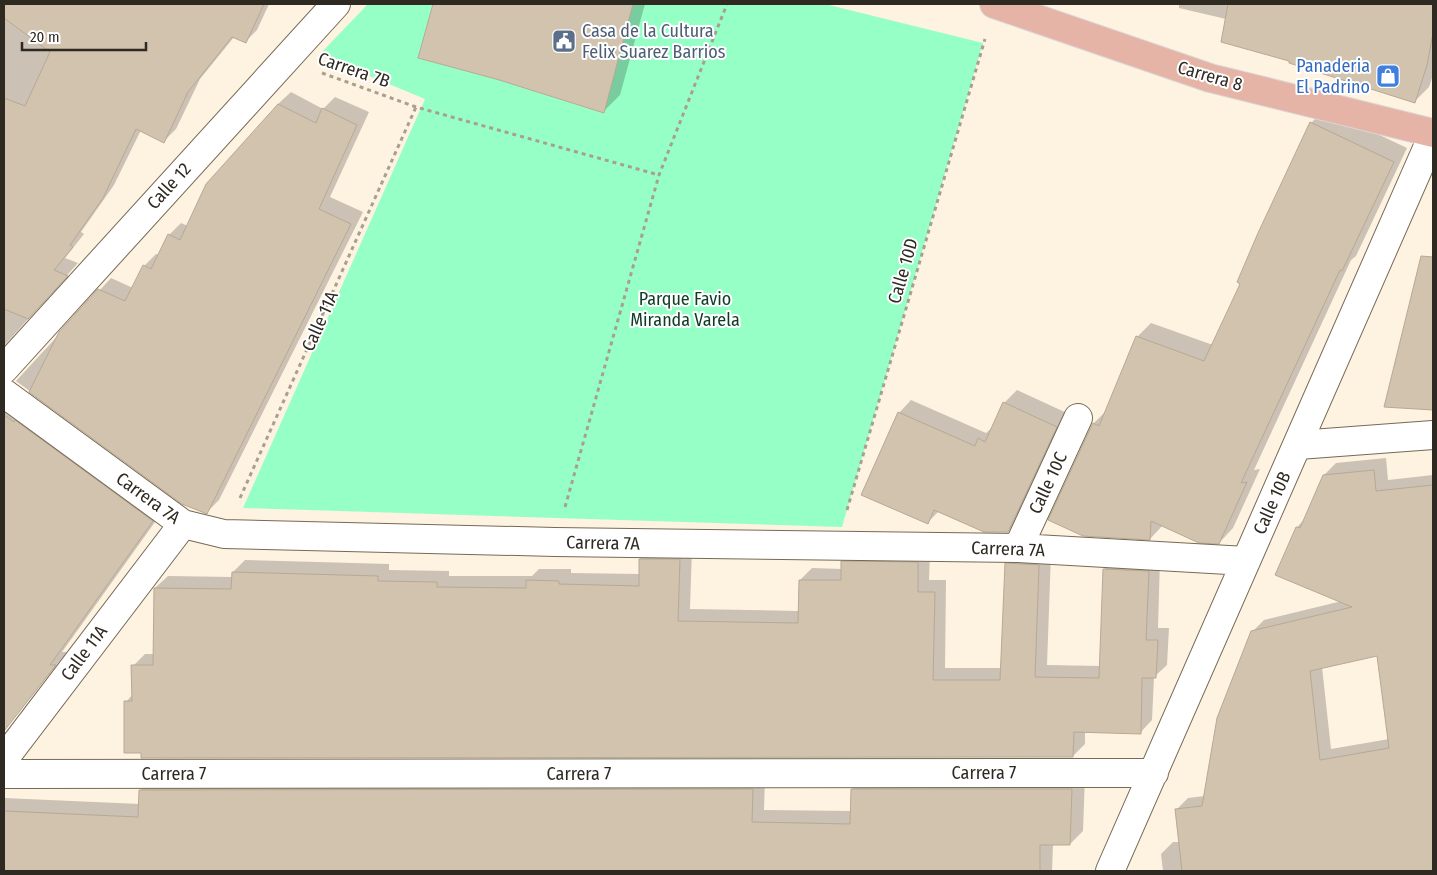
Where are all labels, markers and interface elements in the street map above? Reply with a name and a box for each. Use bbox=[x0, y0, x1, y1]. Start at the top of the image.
scale bar bbox=[22, 20, 146, 52]
place label: Casa de la Cultura Felix Suarez Barrios bbox=[582, 20, 726, 63]
text: 20 m bbox=[30, 28, 60, 46]
public building icon: Casa de la Cultura Felix Suarez Barrios bbox=[551, 28, 577, 54]
street label: Carrera 7B bbox=[315, 47, 393, 93]
place label: Panaderia El Padrino bbox=[1296, 55, 1370, 98]
street label: Carrera 8 bbox=[1175, 56, 1245, 96]
shop icon: Panaderia El Padrino bbox=[1375, 63, 1401, 89]
street label: Calle 12 bbox=[142, 158, 196, 214]
street label: Calle 10D bbox=[883, 236, 923, 306]
street label: Calle 11A bbox=[297, 287, 343, 354]
park label: Parque Favio Miranda Varela bbox=[630, 288, 740, 331]
street label: Calle 10C bbox=[1024, 449, 1072, 517]
street label: Carrera 7A bbox=[112, 467, 185, 529]
street label: Calle 10B bbox=[1248, 468, 1296, 538]
street label: Carrera 7A bbox=[566, 531, 641, 555]
street label: Carrera 7A bbox=[971, 537, 1046, 561]
street label: Calle 11A bbox=[56, 621, 112, 685]
street label: Carrera 7 bbox=[952, 762, 1016, 784]
street label: Carrera 7 bbox=[142, 763, 206, 785]
street label: Carrera 7 bbox=[547, 763, 611, 785]

